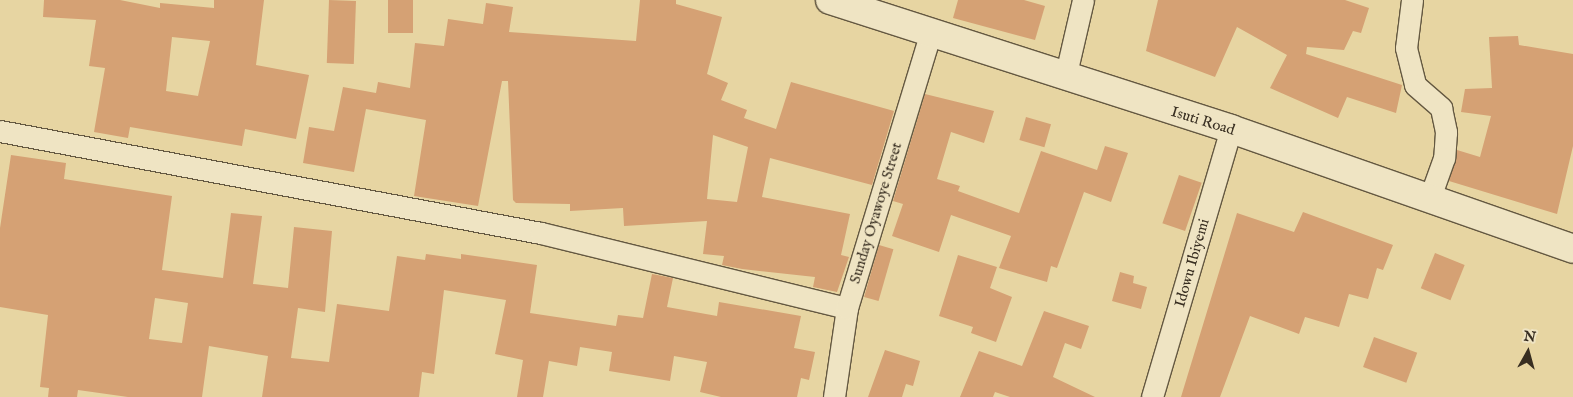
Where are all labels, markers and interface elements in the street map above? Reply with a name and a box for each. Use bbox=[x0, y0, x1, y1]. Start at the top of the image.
street label: Isuti Road bbox=[1169, 103, 1237, 139]
street label: Sunday Oyawoye Street bbox=[846, 140, 906, 286]
street label: Idowu Ibiyemi bbox=[1171, 217, 1213, 309]
north arrow bbox=[1503, 327, 1553, 377]
text: N bbox=[1523, 327, 1537, 347]

